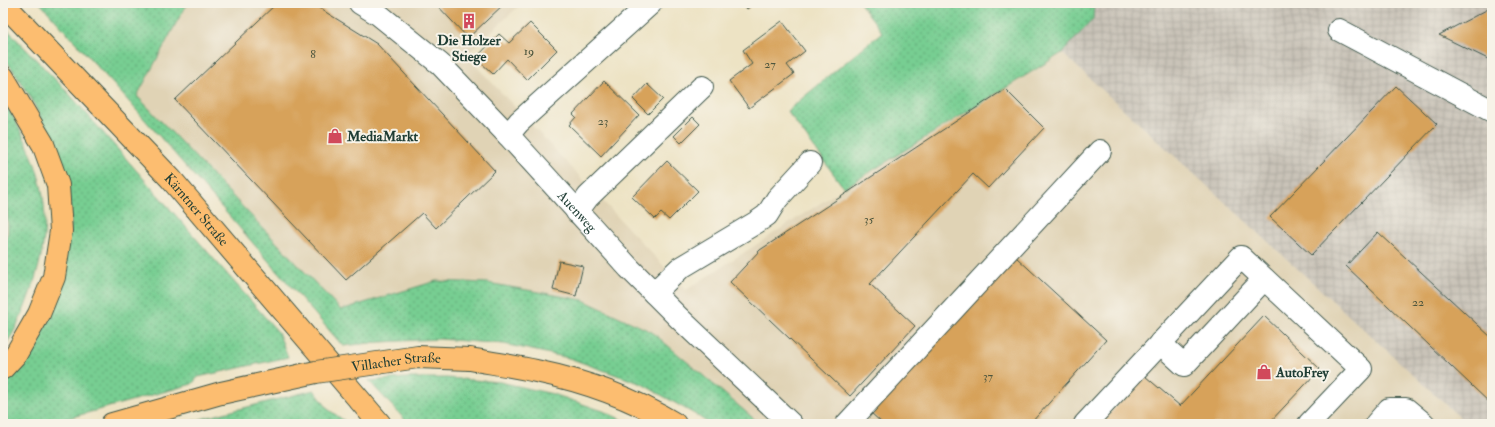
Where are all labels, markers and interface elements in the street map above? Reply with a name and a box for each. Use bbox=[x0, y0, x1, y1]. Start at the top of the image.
building icon: Die Holzer Stiege bbox=[460, 12, 478, 30]
place label: Die Holzer Stiege bbox=[437, 32, 501, 66]
house number: 19 bbox=[524, 44, 534, 59]
house number: 8 bbox=[310, 47, 316, 62]
house number: 27 bbox=[764, 57, 776, 72]
house number: 23 bbox=[598, 114, 608, 129]
shop icon: MediaMarkt bbox=[326, 127, 344, 145]
place label: MediaMarkt bbox=[346, 128, 419, 145]
street label: Kärntner Straße bbox=[161, 169, 233, 249]
street label: Auenweg bbox=[553, 186, 601, 236]
house number: 35 bbox=[864, 212, 875, 227]
house number: 22 bbox=[1412, 295, 1424, 310]
street label: Villacher Straße bbox=[350, 348, 441, 375]
shop icon: AutoFrey bbox=[1255, 363, 1273, 381]
place label: AutoFrey bbox=[1275, 364, 1330, 382]
house number: 37 bbox=[983, 369, 994, 384]

